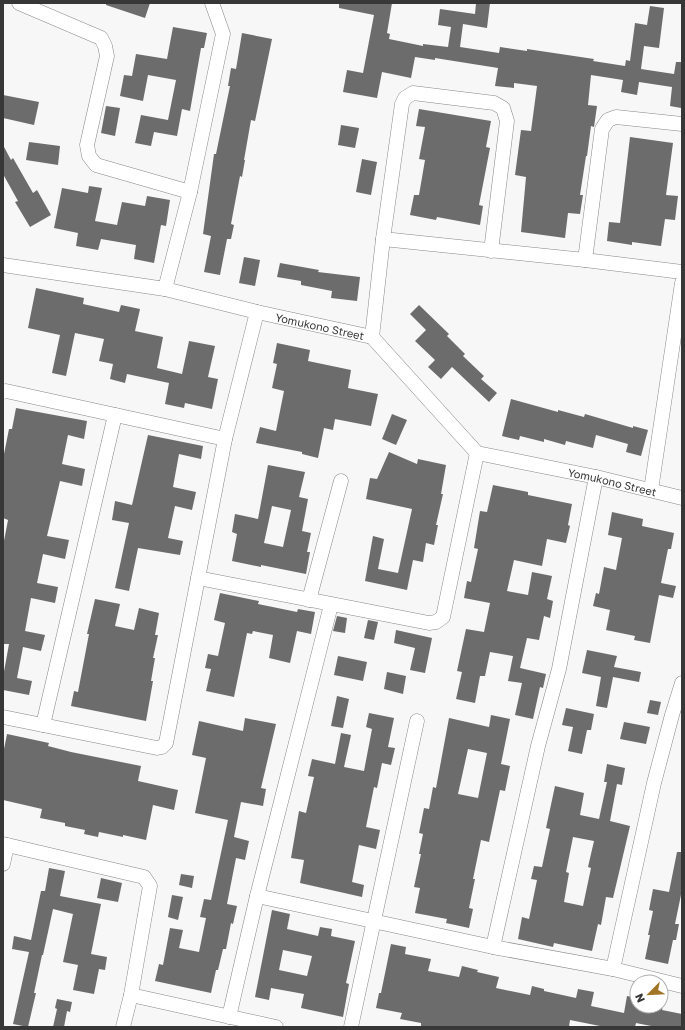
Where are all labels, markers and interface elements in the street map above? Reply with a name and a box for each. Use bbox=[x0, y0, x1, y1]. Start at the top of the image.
street label: Yomukono Street bbox=[274, 310, 366, 342]
street label: Yomukono Street bbox=[567, 465, 658, 498]
north arrow bbox=[629, 974, 669, 1014]
text: N bbox=[632, 992, 647, 1005]

